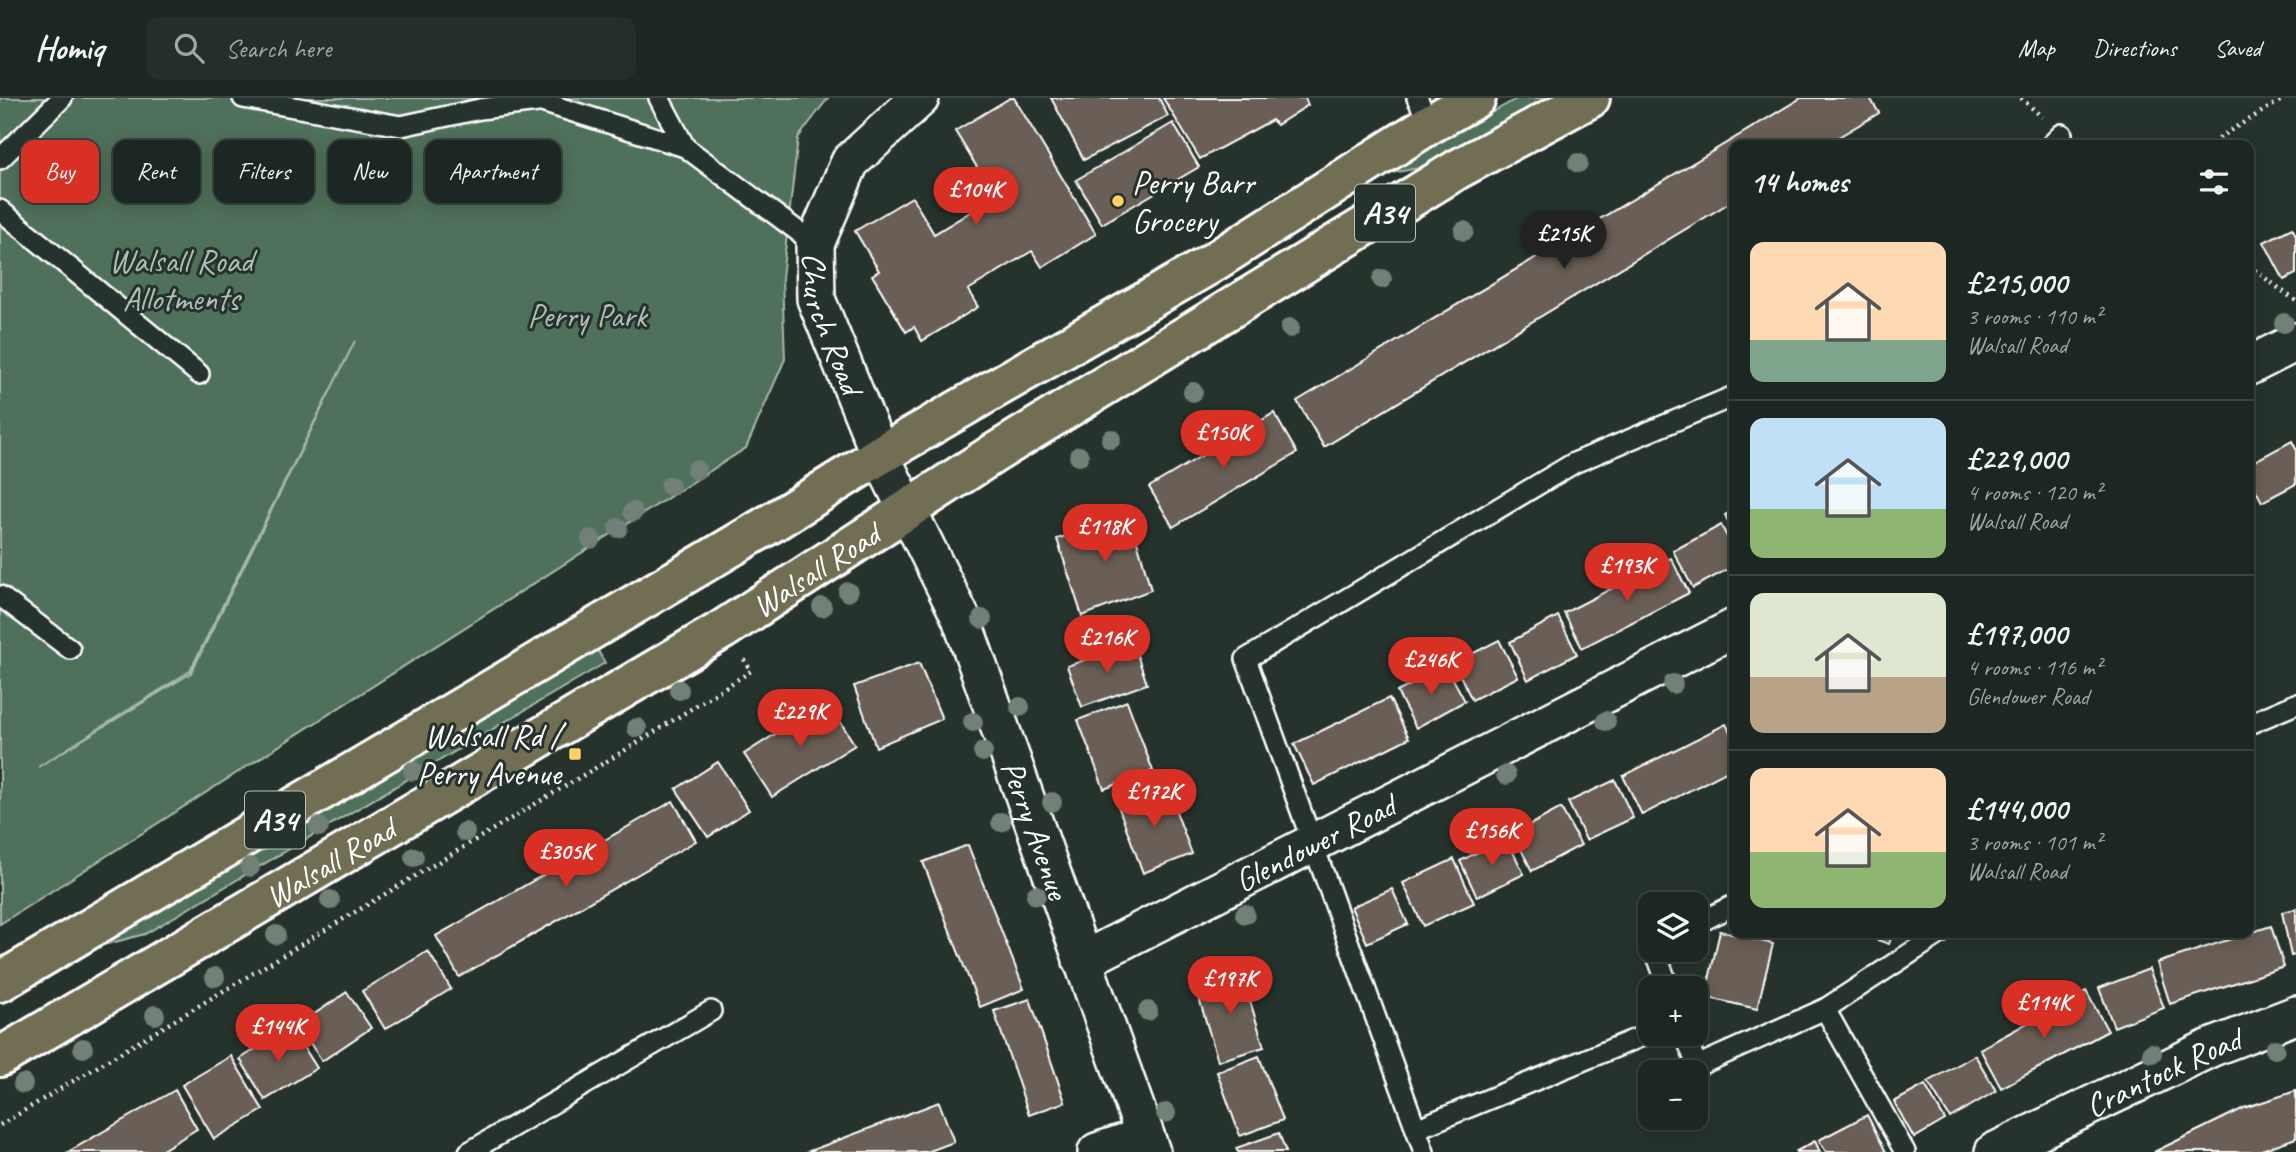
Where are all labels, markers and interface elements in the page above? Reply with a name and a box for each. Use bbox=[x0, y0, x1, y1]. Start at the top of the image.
search box bbox=[146, 17, 636, 80]
text: Homiq bbox=[35, 27, 104, 69]
icon: search bbox=[170, 29, 208, 67]
text: Search here bbox=[226, 32, 331, 65]
text: Map bbox=[2018, 33, 2055, 63]
text: Directions bbox=[2093, 33, 2176, 63]
text: Saved bbox=[2214, 33, 2261, 63]
chip: Buy bbox=[21, 140, 99, 203]
chip: Rent bbox=[113, 140, 200, 203]
chip: Filters bbox=[214, 140, 314, 203]
chip: New bbox=[328, 140, 411, 203]
chip: Apartment bbox=[425, 140, 561, 203]
place label: Perry Barr Grocery bbox=[1132, 162, 1256, 242]
text: 14 homes bbox=[1750, 163, 1848, 201]
icon: filters bbox=[2195, 163, 2233, 201]
pin: £104K bbox=[927, 167, 1025, 227]
text: £104K bbox=[949, 175, 1003, 204]
road number: A34 bbox=[1355, 184, 1415, 242]
marker: Perry Barr Grocery bbox=[1110, 193, 1126, 209]
pin: £215K bbox=[1515, 212, 1613, 271]
text: £215K bbox=[1538, 219, 1590, 248]
park label: Walsall Road Allotments bbox=[109, 240, 258, 320]
street label: Church Road bbox=[793, 253, 874, 405]
text: £215,000 bbox=[1967, 264, 2067, 302]
icon: home bbox=[1806, 270, 1890, 354]
park label: Perry Park bbox=[527, 295, 649, 337]
text: 3 rooms · 110 m² bbox=[1967, 302, 2102, 331]
text: Walsall Road bbox=[1967, 331, 2067, 360]
pin: £150K bbox=[1174, 410, 1272, 470]
text: £150K bbox=[1197, 418, 1249, 447]
text: £229,000 bbox=[1967, 440, 2067, 478]
icon: home bbox=[1806, 446, 1890, 530]
text: 4 rooms · 120 m² bbox=[1967, 478, 2102, 507]
pin: £118K bbox=[1056, 504, 1154, 564]
text: Walsall Road bbox=[1967, 507, 2067, 536]
street label: Walsall Road bbox=[744, 511, 892, 627]
text: £118K bbox=[1078, 512, 1132, 541]
pin: £193K bbox=[1578, 544, 1676, 603]
text: £193K bbox=[1601, 551, 1653, 580]
text: £197,000 bbox=[1967, 615, 2067, 653]
pin: £216K bbox=[1058, 616, 1156, 675]
icon: home bbox=[1806, 621, 1890, 705]
text: £216K bbox=[1080, 623, 1134, 652]
pin: £246K bbox=[1382, 638, 1480, 697]
text: £246K bbox=[1404, 645, 1458, 674]
text: 4 rooms · 116 m² bbox=[1967, 653, 2102, 682]
text: Glendower Road bbox=[1967, 682, 2089, 711]
pin: £229K bbox=[751, 690, 849, 749]
text: £229K bbox=[774, 697, 826, 726]
place label: Walsall Rd / Perry Avenue bbox=[417, 715, 567, 795]
marker: Walsall Rd / Perry Avenue bbox=[567, 746, 583, 762]
street label: Perry Avenue bbox=[991, 755, 1080, 907]
pin: £172K bbox=[1105, 770, 1203, 829]
text: £172K bbox=[1128, 777, 1181, 806]
street label: Glendower Road bbox=[1227, 782, 1407, 902]
text: £144,000 bbox=[1967, 790, 2067, 828]
road number: A34 bbox=[245, 792, 305, 848]
icon: home bbox=[1806, 796, 1890, 880]
street label: Walsall Road bbox=[258, 806, 407, 918]
pin: £156K bbox=[1443, 808, 1541, 868]
text: £156K bbox=[1465, 816, 1519, 845]
text: 3 rooms · 101 m² bbox=[1967, 828, 2102, 857]
pin: £305K bbox=[517, 830, 615, 889]
text: £305K bbox=[540, 837, 592, 866]
text: Walsall Road bbox=[1967, 857, 2067, 886]
map controls bbox=[1638, 892, 1708, 1130]
button: layers bbox=[1638, 892, 1708, 962]
pin: £197K bbox=[1181, 956, 1279, 1016]
text: £197K bbox=[1204, 964, 1256, 993]
button: + bbox=[1638, 976, 1708, 1046]
pin: £114K bbox=[1995, 981, 2093, 1040]
text: £114K bbox=[2017, 988, 2071, 1017]
pin: £144K bbox=[229, 1004, 327, 1064]
text: £144K bbox=[251, 1012, 305, 1041]
street label: Crantock Road bbox=[2078, 1016, 2251, 1127]
button: − bbox=[1638, 1060, 1708, 1130]

